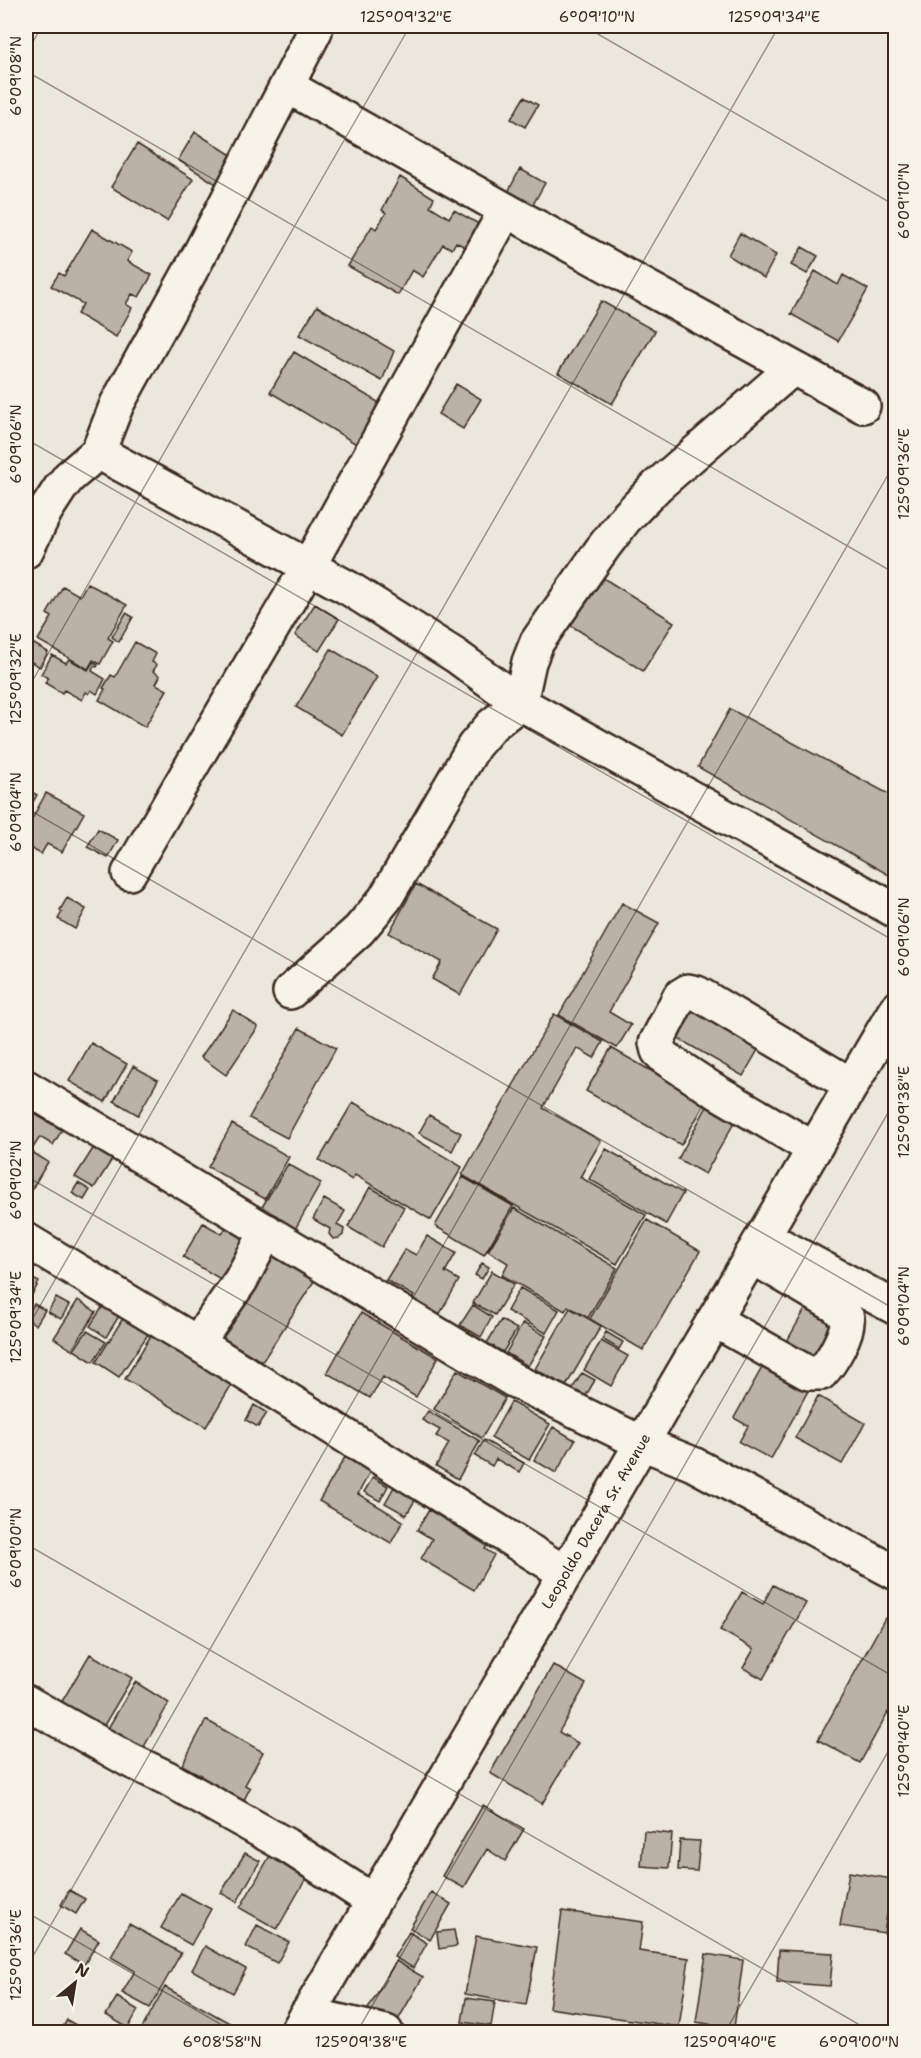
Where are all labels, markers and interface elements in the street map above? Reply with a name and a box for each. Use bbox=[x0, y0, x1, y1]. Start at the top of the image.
text: 125°09'32"E bbox=[360, 7, 452, 27]
text: 6°09'10"N bbox=[559, 7, 635, 27]
text: 125°09'34"E bbox=[728, 7, 820, 27]
text: 6°09'08"N bbox=[6, 36, 26, 116]
text: 6°09'10"N bbox=[894, 163, 914, 239]
text: 6°09'06"N bbox=[6, 404, 26, 484]
text: 125°09'36"E bbox=[894, 428, 914, 520]
text: 125°09'32"E bbox=[6, 633, 26, 725]
text: 6°09'04"N bbox=[6, 772, 26, 852]
text: 6°09'06"N bbox=[894, 897, 914, 977]
text: 125°09'38"E bbox=[894, 1066, 914, 1158]
text: 6°09'02"N bbox=[6, 1140, 26, 1220]
text: 6°09'04"N bbox=[894, 1266, 914, 1346]
text: 125°09'34"E bbox=[6, 1271, 26, 1363]
street label: Leopoldo Dacera Sr. Avenue bbox=[537, 1430, 655, 1613]
text: 6°09'00"N bbox=[6, 1508, 26, 1588]
text: 125°09'40"E bbox=[894, 1705, 914, 1797]
text: 125°09'36"E bbox=[6, 1909, 26, 2001]
north arrow bbox=[45, 1953, 105, 2013]
text: N bbox=[72, 1958, 93, 1983]
text: 6°08'58"N bbox=[182, 2032, 262, 2052]
text: 125°09'38"E bbox=[315, 2032, 407, 2052]
text: 125°09'40"E bbox=[684, 2032, 776, 2052]
text: 6°09'00"N bbox=[819, 2032, 899, 2052]

